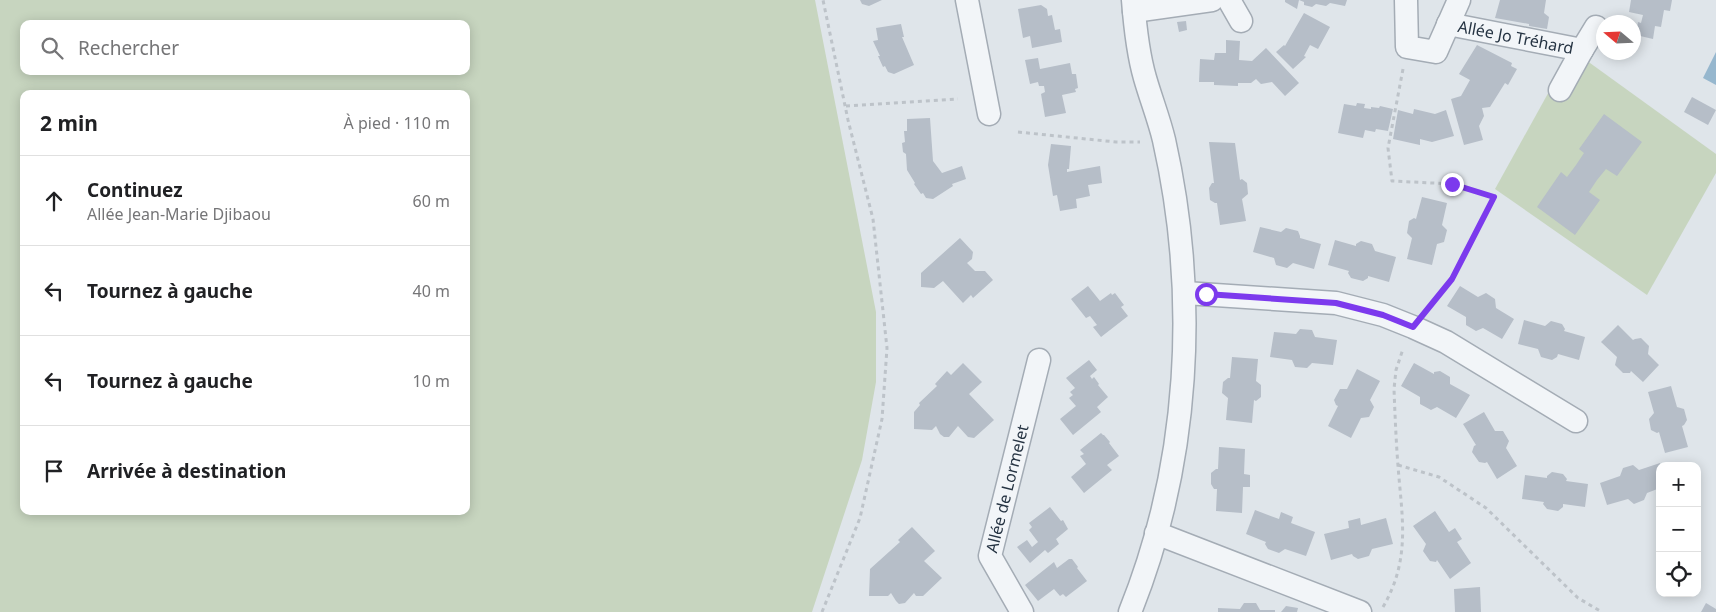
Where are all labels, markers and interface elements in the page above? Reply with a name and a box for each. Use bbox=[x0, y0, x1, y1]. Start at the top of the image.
street label: Allée Jo Tréhard bbox=[1456, 15, 1575, 59]
north arrow bbox=[1596, 15, 1641, 60]
search box bbox=[20, 20, 470, 75]
icon: search bbox=[38, 34, 66, 62]
text: Rechercher bbox=[78, 35, 179, 61]
text: 2 min bbox=[40, 109, 98, 137]
text: À pied · 110 m bbox=[344, 112, 450, 134]
route end bbox=[1441, 173, 1464, 196]
text: Continuez bbox=[87, 177, 183, 203]
icon: ahead bbox=[40, 187, 68, 215]
text: 60 m bbox=[413, 190, 450, 212]
text: Allée Jean-Marie Djibaou bbox=[87, 203, 271, 225]
icon: left bbox=[40, 277, 68, 305]
text: Tournez à gauche bbox=[87, 278, 253, 304]
text: 40 m bbox=[413, 280, 450, 302]
route start bbox=[1195, 283, 1218, 306]
icon: left bbox=[40, 367, 68, 395]
text: Tournez à gauche bbox=[87, 368, 253, 394]
text: 10 m bbox=[413, 370, 450, 392]
street label: Allée de Lormelet bbox=[980, 422, 1034, 555]
icon: arrive bbox=[40, 457, 68, 485]
text: Arrivée à destination bbox=[87, 458, 286, 484]
map controls bbox=[1656, 462, 1701, 597]
button: + bbox=[1656, 462, 1701, 507]
button: − bbox=[1656, 507, 1701, 552]
button: locate bbox=[1656, 552, 1701, 597]

